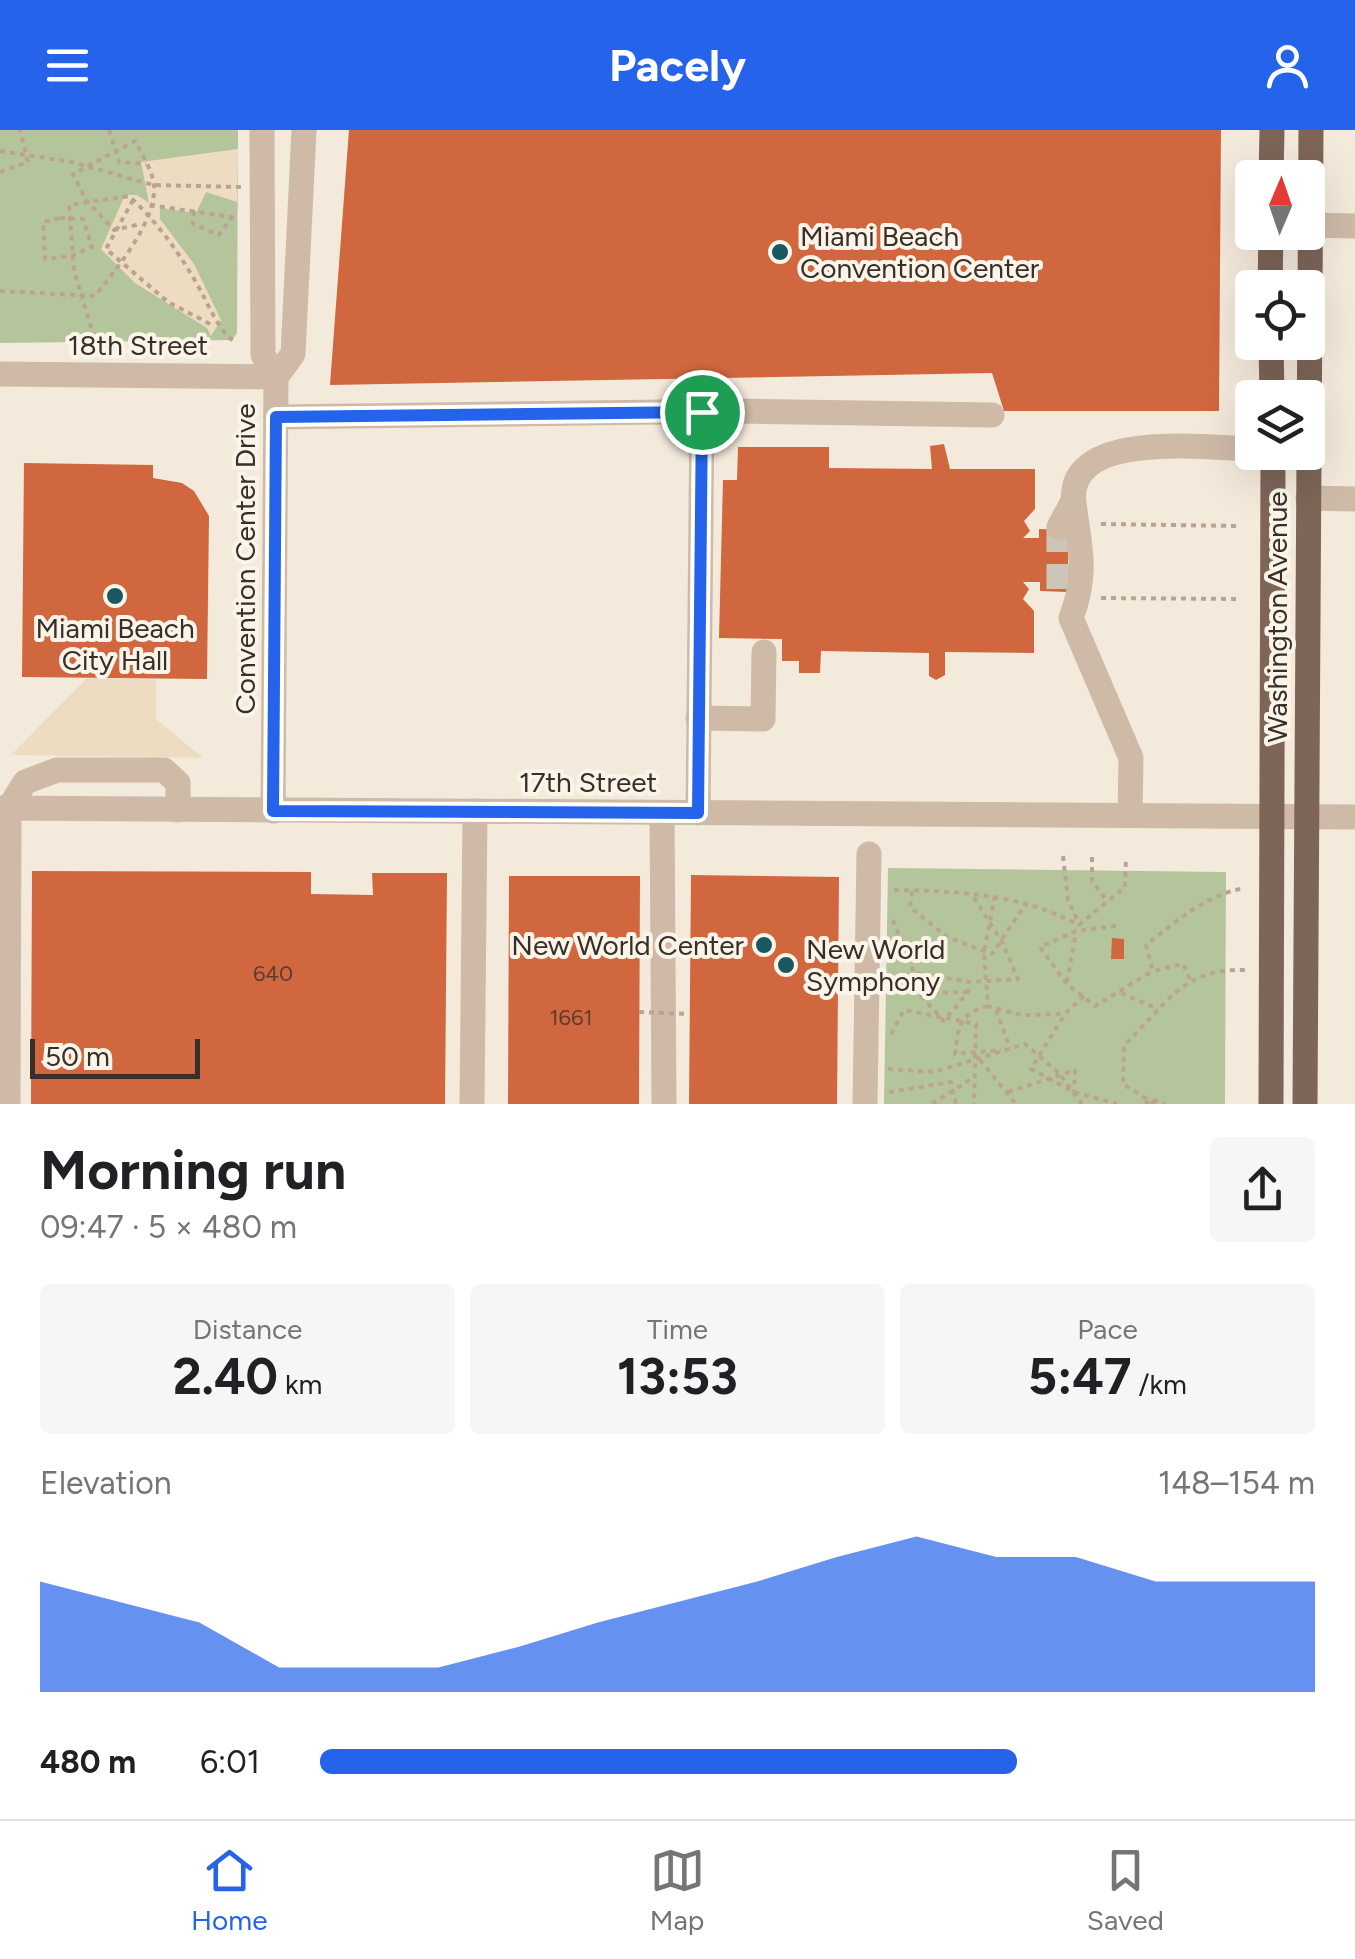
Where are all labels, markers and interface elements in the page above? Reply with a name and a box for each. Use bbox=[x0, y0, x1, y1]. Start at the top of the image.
icon: menu bbox=[40, 38, 95, 93]
text: Pacely bbox=[609, 38, 746, 92]
icon: person bbox=[1260, 38, 1315, 93]
north arrow bbox=[1235, 160, 1325, 250]
map controls bbox=[1235, 160, 1325, 470]
place label: Miami Beach Convention Center bbox=[800, 219, 1040, 285]
marker: Miami Beach Convention Center bbox=[769, 241, 791, 263]
button: locate bbox=[1235, 270, 1325, 360]
street label: 18th Street bbox=[68, 328, 208, 362]
pin bbox=[660, 370, 745, 455]
button: layers bbox=[1235, 380, 1325, 470]
icon: arrive bbox=[675, 385, 730, 440]
street label: Convention Center Drive bbox=[228, 404, 262, 714]
street label: Washington Avenue bbox=[1260, 491, 1294, 743]
marker: Miami Beach City Hall bbox=[104, 585, 126, 607]
place label: Miami Beach City Hall bbox=[35, 611, 195, 677]
street label: 17th Street bbox=[519, 765, 657, 799]
place label: New World Center bbox=[511, 928, 745, 962]
place label: New World Symphony bbox=[806, 932, 945, 998]
marker: New World Center bbox=[753, 934, 775, 956]
marker: New World Symphony bbox=[775, 954, 797, 976]
house number: 640 bbox=[253, 960, 293, 987]
house number: 1661 bbox=[549, 1004, 593, 1031]
scale bar bbox=[30, 1034, 200, 1078]
text: 50 m bbox=[45, 1039, 110, 1073]
text: Morning run bbox=[40, 1137, 346, 1203]
button: share bbox=[1210, 1137, 1315, 1242]
text: 09:47 · 5 × 480 m bbox=[40, 1208, 297, 1246]
text: Distance bbox=[193, 1312, 302, 1346]
text: Time bbox=[647, 1312, 708, 1346]
text: Pace bbox=[1077, 1312, 1138, 1346]
text: 2.40 bbox=[173, 1346, 278, 1407]
text: 13:53 bbox=[617, 1346, 738, 1407]
text: 5:47 bbox=[1028, 1346, 1132, 1407]
text: km bbox=[278, 1367, 322, 1401]
text: /km bbox=[1132, 1367, 1187, 1401]
text: Elevation bbox=[40, 1464, 172, 1502]
text: 148–154 m bbox=[1158, 1464, 1315, 1502]
text: 480 m bbox=[40, 1743, 136, 1781]
text: 6:01 bbox=[200, 1743, 260, 1781]
tab: Home bbox=[191, 1843, 267, 1937]
tab: Map bbox=[650, 1843, 705, 1937]
tab: Saved bbox=[1087, 1843, 1164, 1937]

